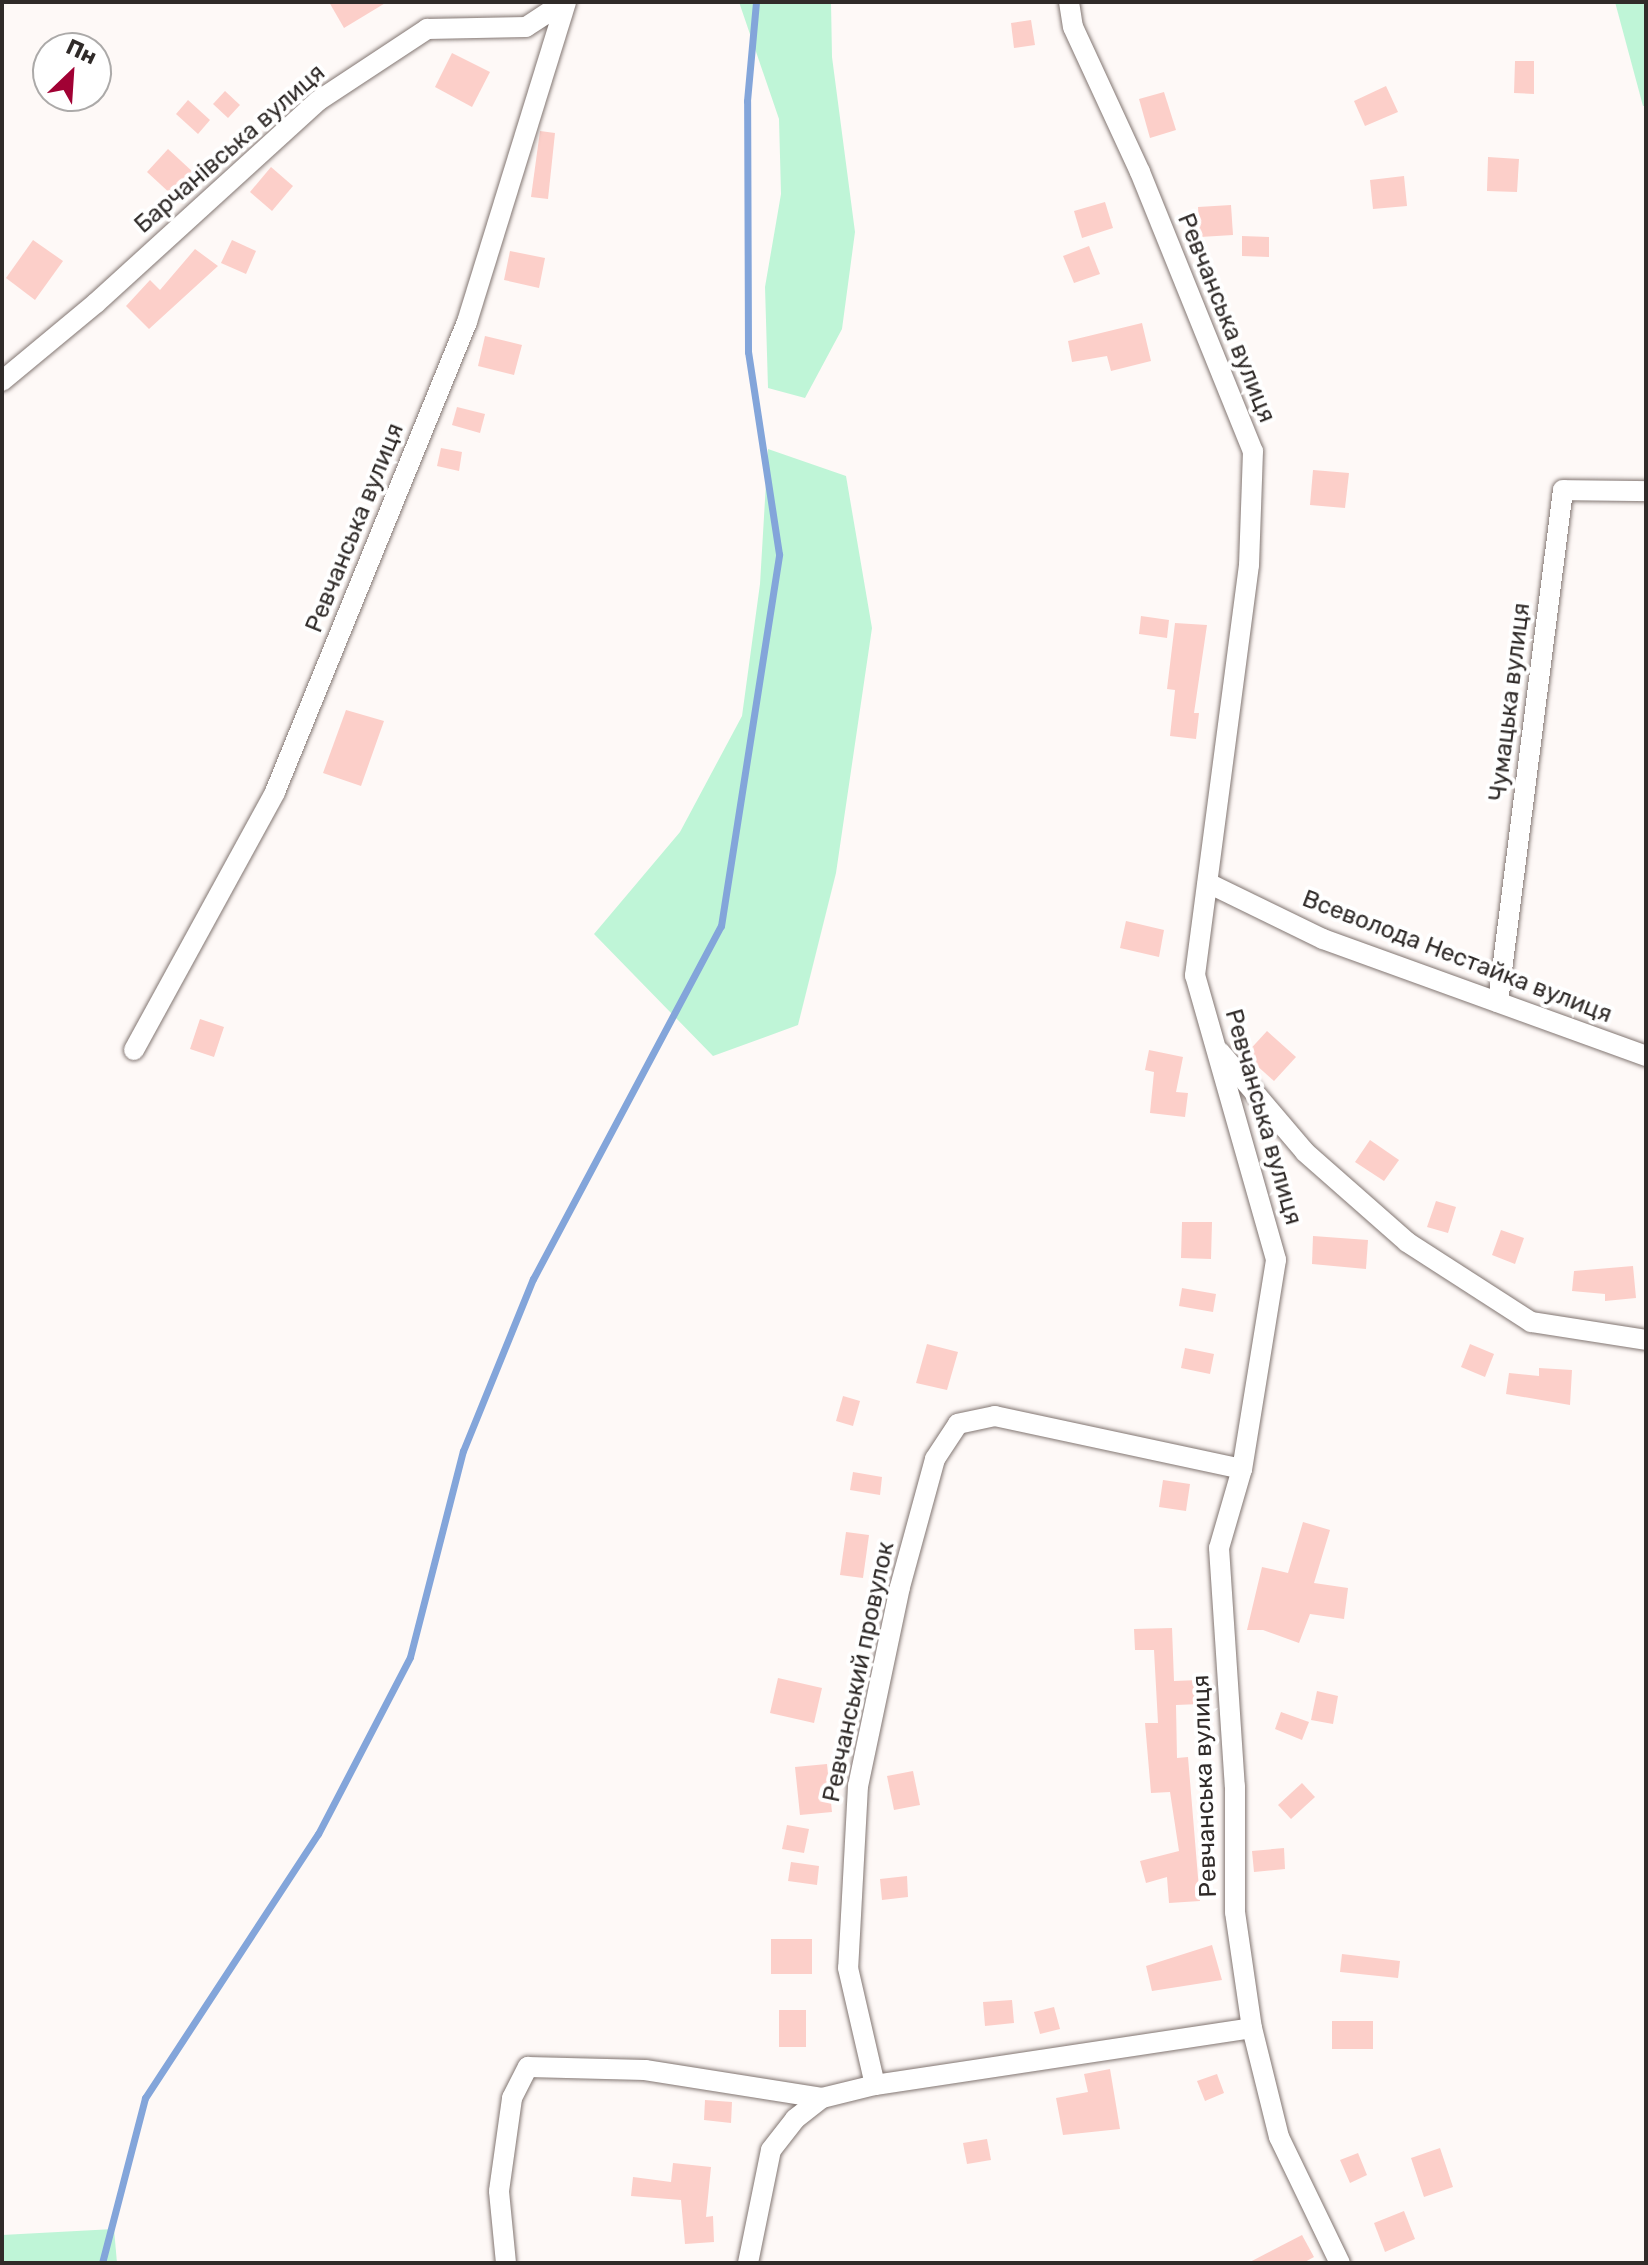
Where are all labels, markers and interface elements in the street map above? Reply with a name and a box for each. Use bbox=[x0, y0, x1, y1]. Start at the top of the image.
north arrow bbox=[32, 32, 112, 112]
text: Пн bbox=[62, 33, 101, 70]
street label: Барчанівська вулиця bbox=[129, 58, 331, 240]
street label: Ревчанська вулиця bbox=[1171, 209, 1281, 427]
street label: Ревчанська вулиця bbox=[300, 419, 410, 637]
street label: Чумацька вулиця bbox=[1484, 601, 1536, 803]
street label: Всеволода Нестайка вулиця bbox=[1298, 885, 1616, 1029]
street label: Ревчанська вулиця bbox=[1218, 1006, 1308, 1228]
street label: Ревчанський провулок bbox=[817, 1539, 901, 1805]
street label: Ревчанська вулиця bbox=[1187, 1674, 1223, 1898]

